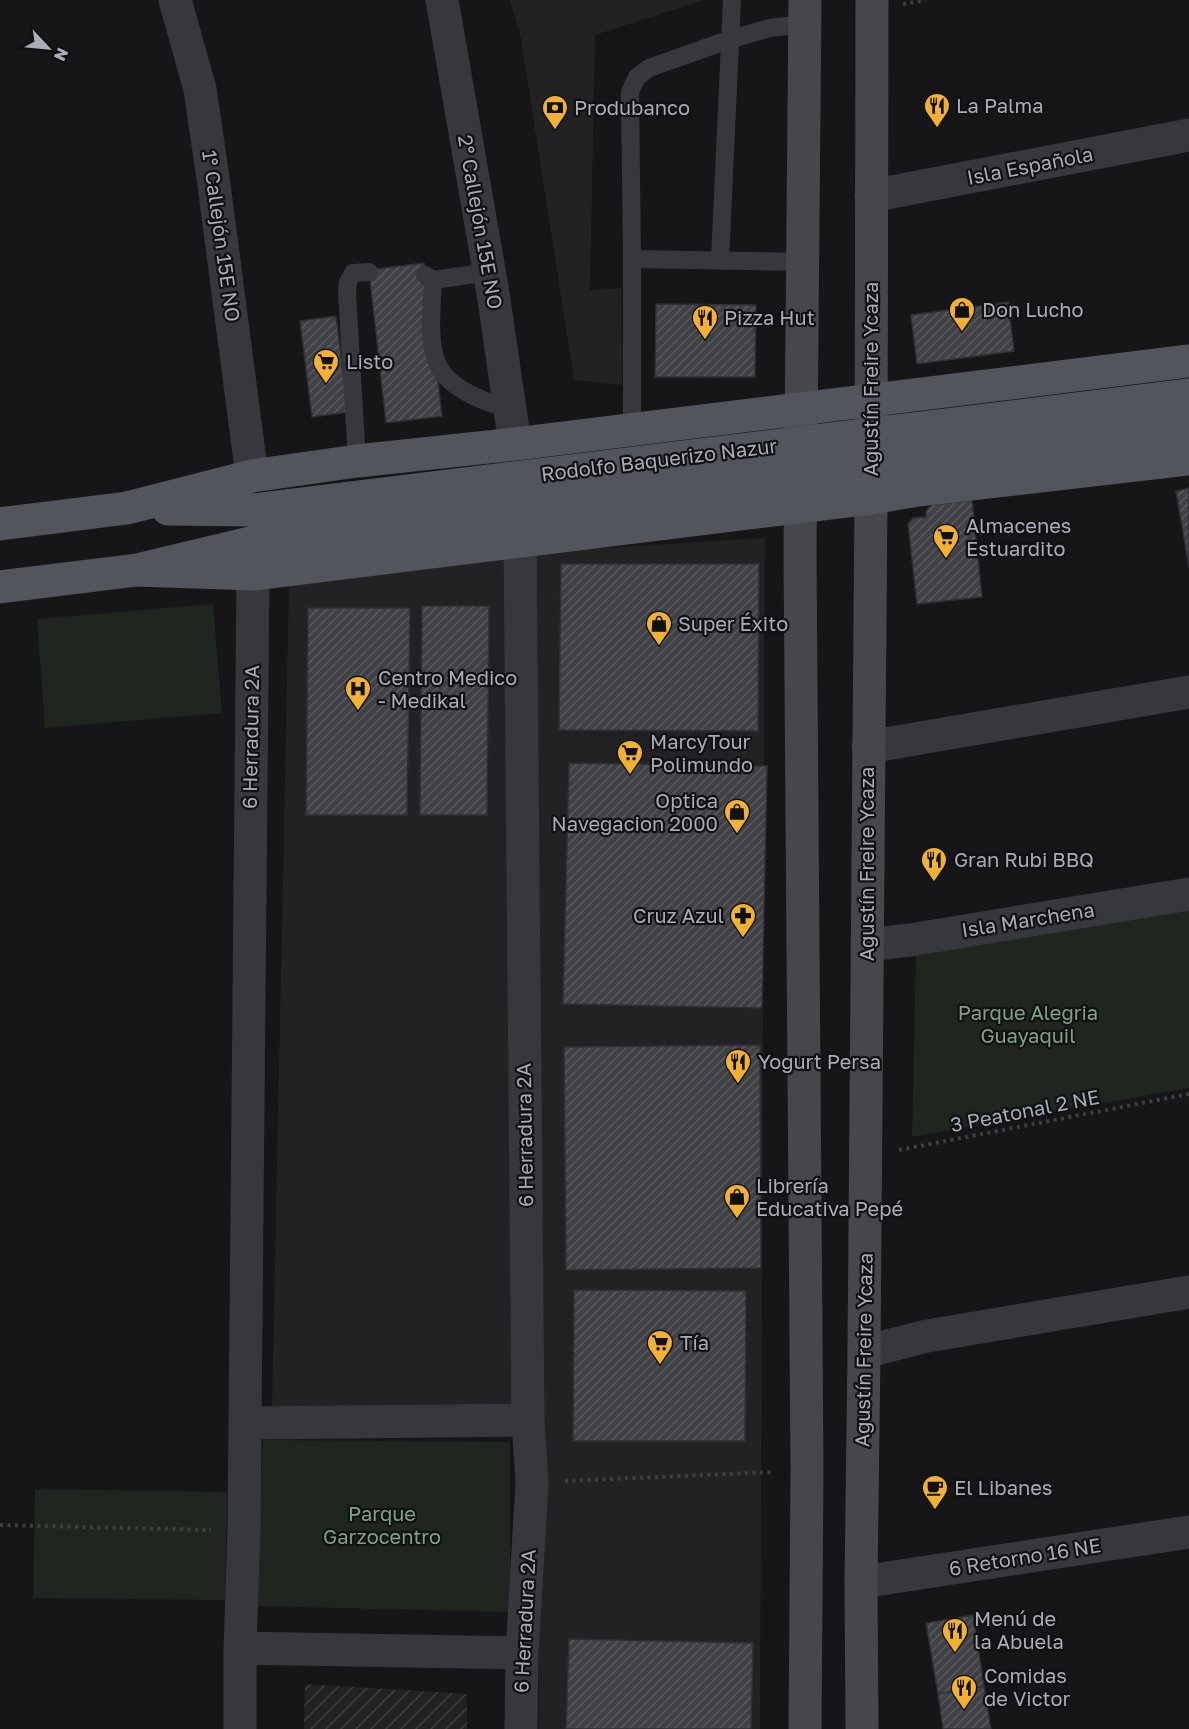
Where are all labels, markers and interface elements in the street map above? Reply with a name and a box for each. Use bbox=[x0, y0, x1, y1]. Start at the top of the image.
north arrow bbox=[18, 18, 78, 78]
text: N bbox=[50, 45, 73, 64]
restaurant icon: La Palma bbox=[922, 91, 952, 129]
bank icon: Produbanco bbox=[540, 93, 570, 131]
place label: La Palma bbox=[956, 93, 1044, 117]
place label: Produbanco bbox=[574, 95, 690, 119]
street label: 2° Callejón 15E NO bbox=[454, 133, 508, 311]
street label: Isla Española bbox=[965, 141, 1095, 189]
street label: 1° Callejón 15E NO bbox=[198, 148, 246, 323]
street label: Agustín Freire Ycaza bbox=[858, 282, 882, 476]
shop icon: Don Lucho bbox=[947, 295, 977, 333]
place label: Don Lucho bbox=[982, 297, 1084, 321]
restaurant icon: Pizza Hut bbox=[690, 303, 720, 341]
place label: Pizza Hut bbox=[724, 305, 815, 329]
supermarket icon: Listo bbox=[311, 347, 341, 385]
place label: Listo bbox=[346, 349, 393, 373]
street label: Rodolfo Baquerizo Nazur bbox=[540, 433, 778, 485]
place label: Almacenes Estuardito bbox=[966, 513, 1071, 560]
supermarket icon: Almacenes Estuardito bbox=[931, 522, 961, 560]
shop icon: Super Éxito bbox=[644, 609, 674, 647]
place label: Super Éxito bbox=[678, 611, 788, 635]
street label: 6 Herradura 2A bbox=[237, 665, 263, 809]
place label: Centro Medico - Medikal bbox=[378, 665, 517, 712]
hospital icon: Centro Medico - Medikal bbox=[343, 674, 373, 712]
place label: MarcyTour Polimundo bbox=[650, 729, 753, 776]
supermarket icon: MarcyTour Polimundo bbox=[615, 738, 645, 776]
street label: Agustín Freire Ycaza bbox=[854, 767, 878, 961]
place label: Optica Navegacion 2000 bbox=[552, 788, 718, 835]
shop icon: Optica Navegacion 2000 bbox=[722, 797, 752, 835]
restaurant icon: Gran Rubi BBQ bbox=[919, 845, 949, 883]
place label: Gran Rubi BBQ bbox=[954, 847, 1094, 871]
street label: Isla Marchena bbox=[960, 897, 1096, 941]
pharmacy icon: Cruz Azul bbox=[728, 901, 758, 939]
place label: Cruz Azul bbox=[633, 903, 724, 927]
park label: Parque Alegria Guayaquil bbox=[958, 1000, 1098, 1047]
restaurant icon: Yogurt Persa bbox=[723, 1047, 753, 1085]
place label: Yogurt Persa bbox=[758, 1049, 881, 1073]
street label: 6 Herradura 2A bbox=[511, 1063, 537, 1207]
street label: 3 Peatonal 2 NE bbox=[948, 1084, 1101, 1136]
place label: Librería Educativa Pepé bbox=[756, 1173, 903, 1220]
shop icon: Librería Educativa Pepé bbox=[722, 1182, 752, 1220]
street label: Agustín Freire Ycaza bbox=[849, 1253, 877, 1447]
supermarket icon: Tía bbox=[645, 1328, 675, 1366]
place label: Tía bbox=[680, 1330, 709, 1354]
cafe icon: El Libanes bbox=[920, 1473, 950, 1511]
place label: El Libanes bbox=[954, 1475, 1052, 1499]
park label: Parque Garzocentro bbox=[323, 1501, 441, 1548]
street label: 6 Retorno 16 NE bbox=[947, 1532, 1102, 1580]
street label: 6 Herradura 2A bbox=[508, 1548, 540, 1693]
place label: Menú de la Abuela bbox=[974, 1606, 1064, 1653]
restaurant icon: Menú de la Abuela bbox=[940, 1616, 970, 1654]
place label: Comidas de Victor bbox=[984, 1663, 1071, 1710]
restaurant icon: Comidas de Victor bbox=[949, 1673, 979, 1711]

